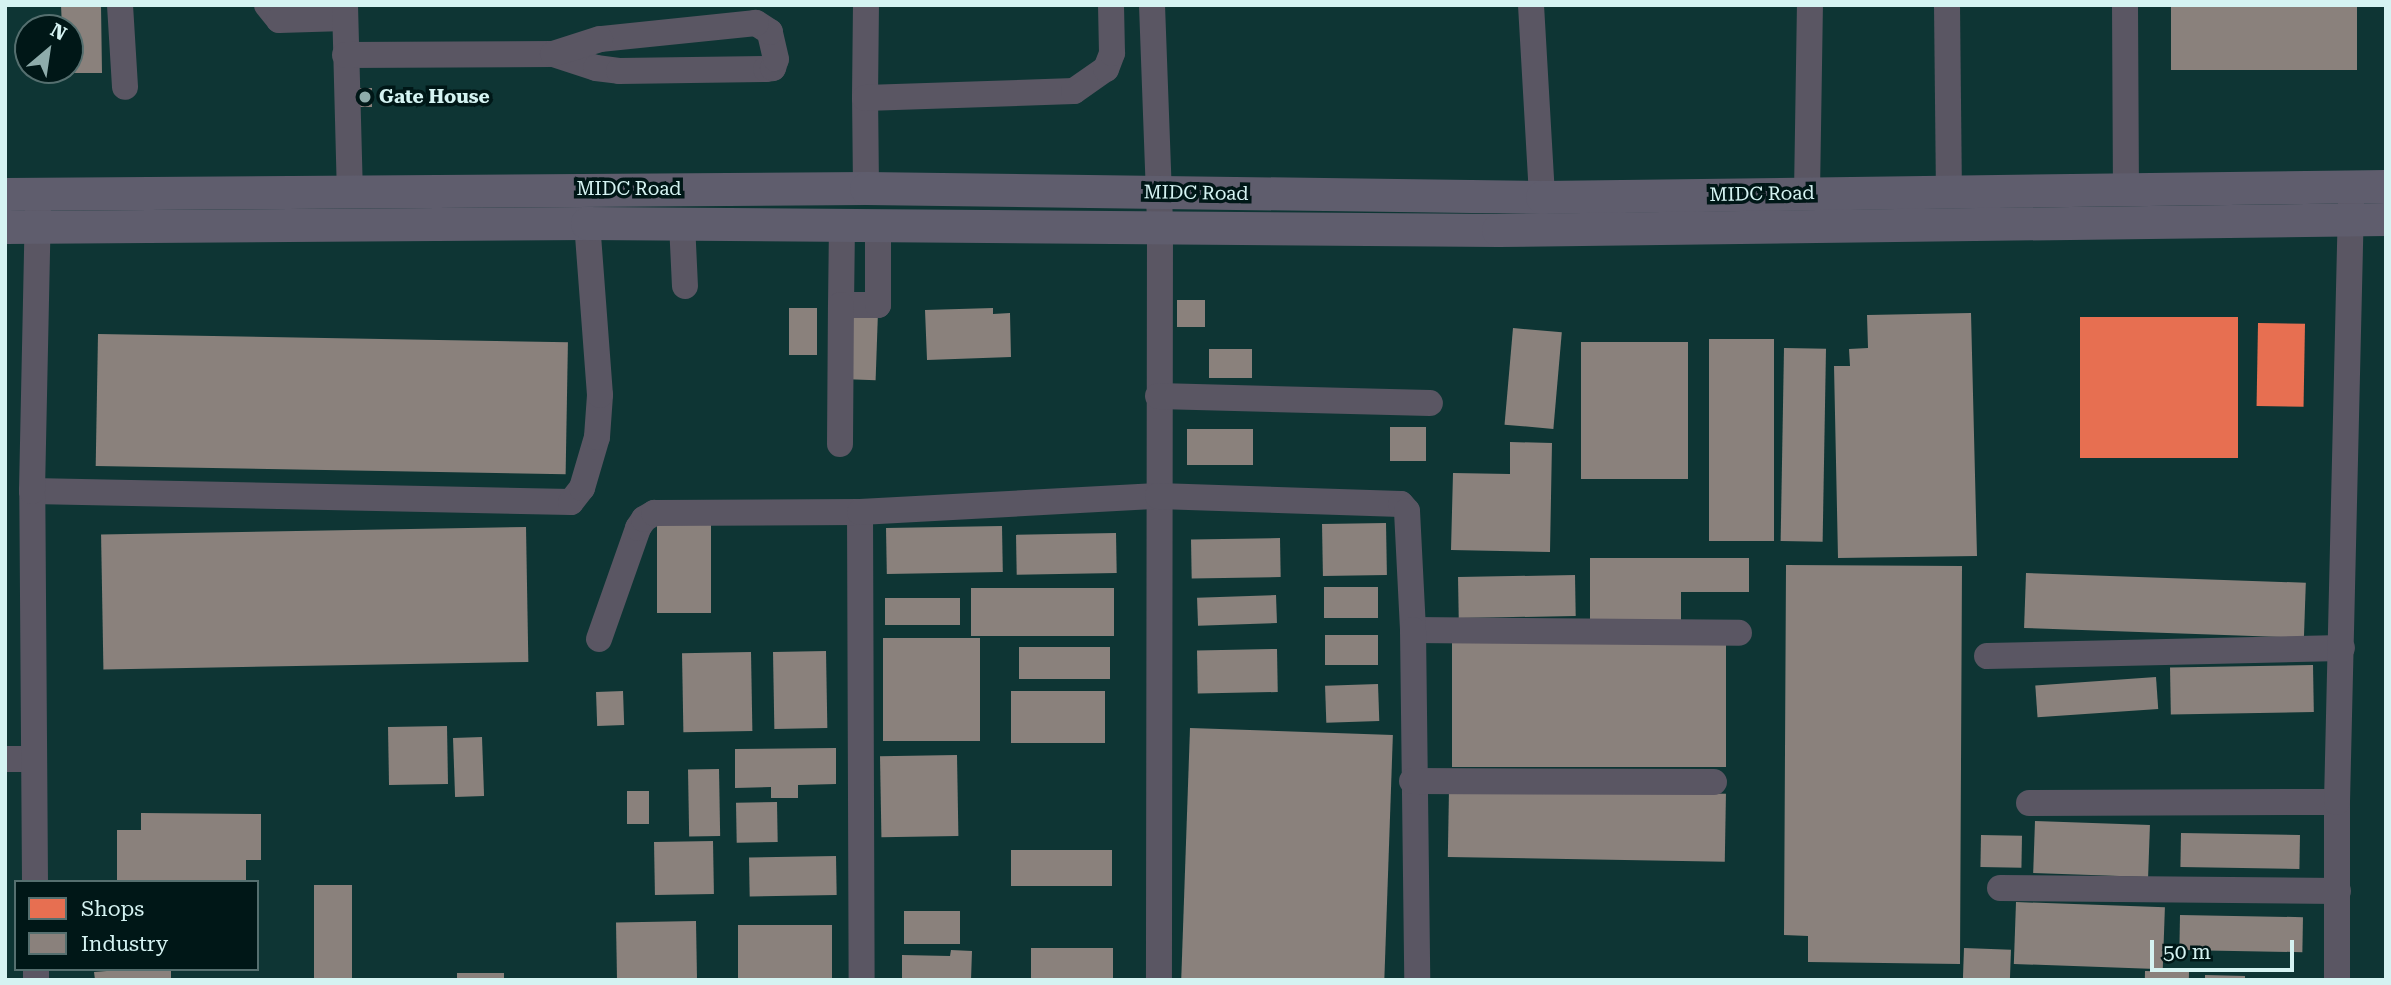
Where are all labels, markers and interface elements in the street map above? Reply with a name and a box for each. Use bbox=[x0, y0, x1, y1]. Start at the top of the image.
north arrow bbox=[14, 14, 84, 84]
text: N bbox=[46, 18, 70, 46]
place label: Gate House bbox=[379, 86, 490, 108]
marker: Gate House bbox=[357, 89, 373, 105]
street label: MIDC Road bbox=[576, 178, 682, 200]
street label: MIDC Road bbox=[1143, 181, 1249, 205]
street label: MIDC Road bbox=[1709, 182, 1815, 206]
legend bbox=[14, 880, 259, 971]
text: Shops bbox=[81, 897, 144, 921]
scale bar bbox=[2153, 926, 2296, 970]
text: Industry bbox=[81, 932, 168, 956]
text: 50 m bbox=[2163, 940, 2211, 964]

